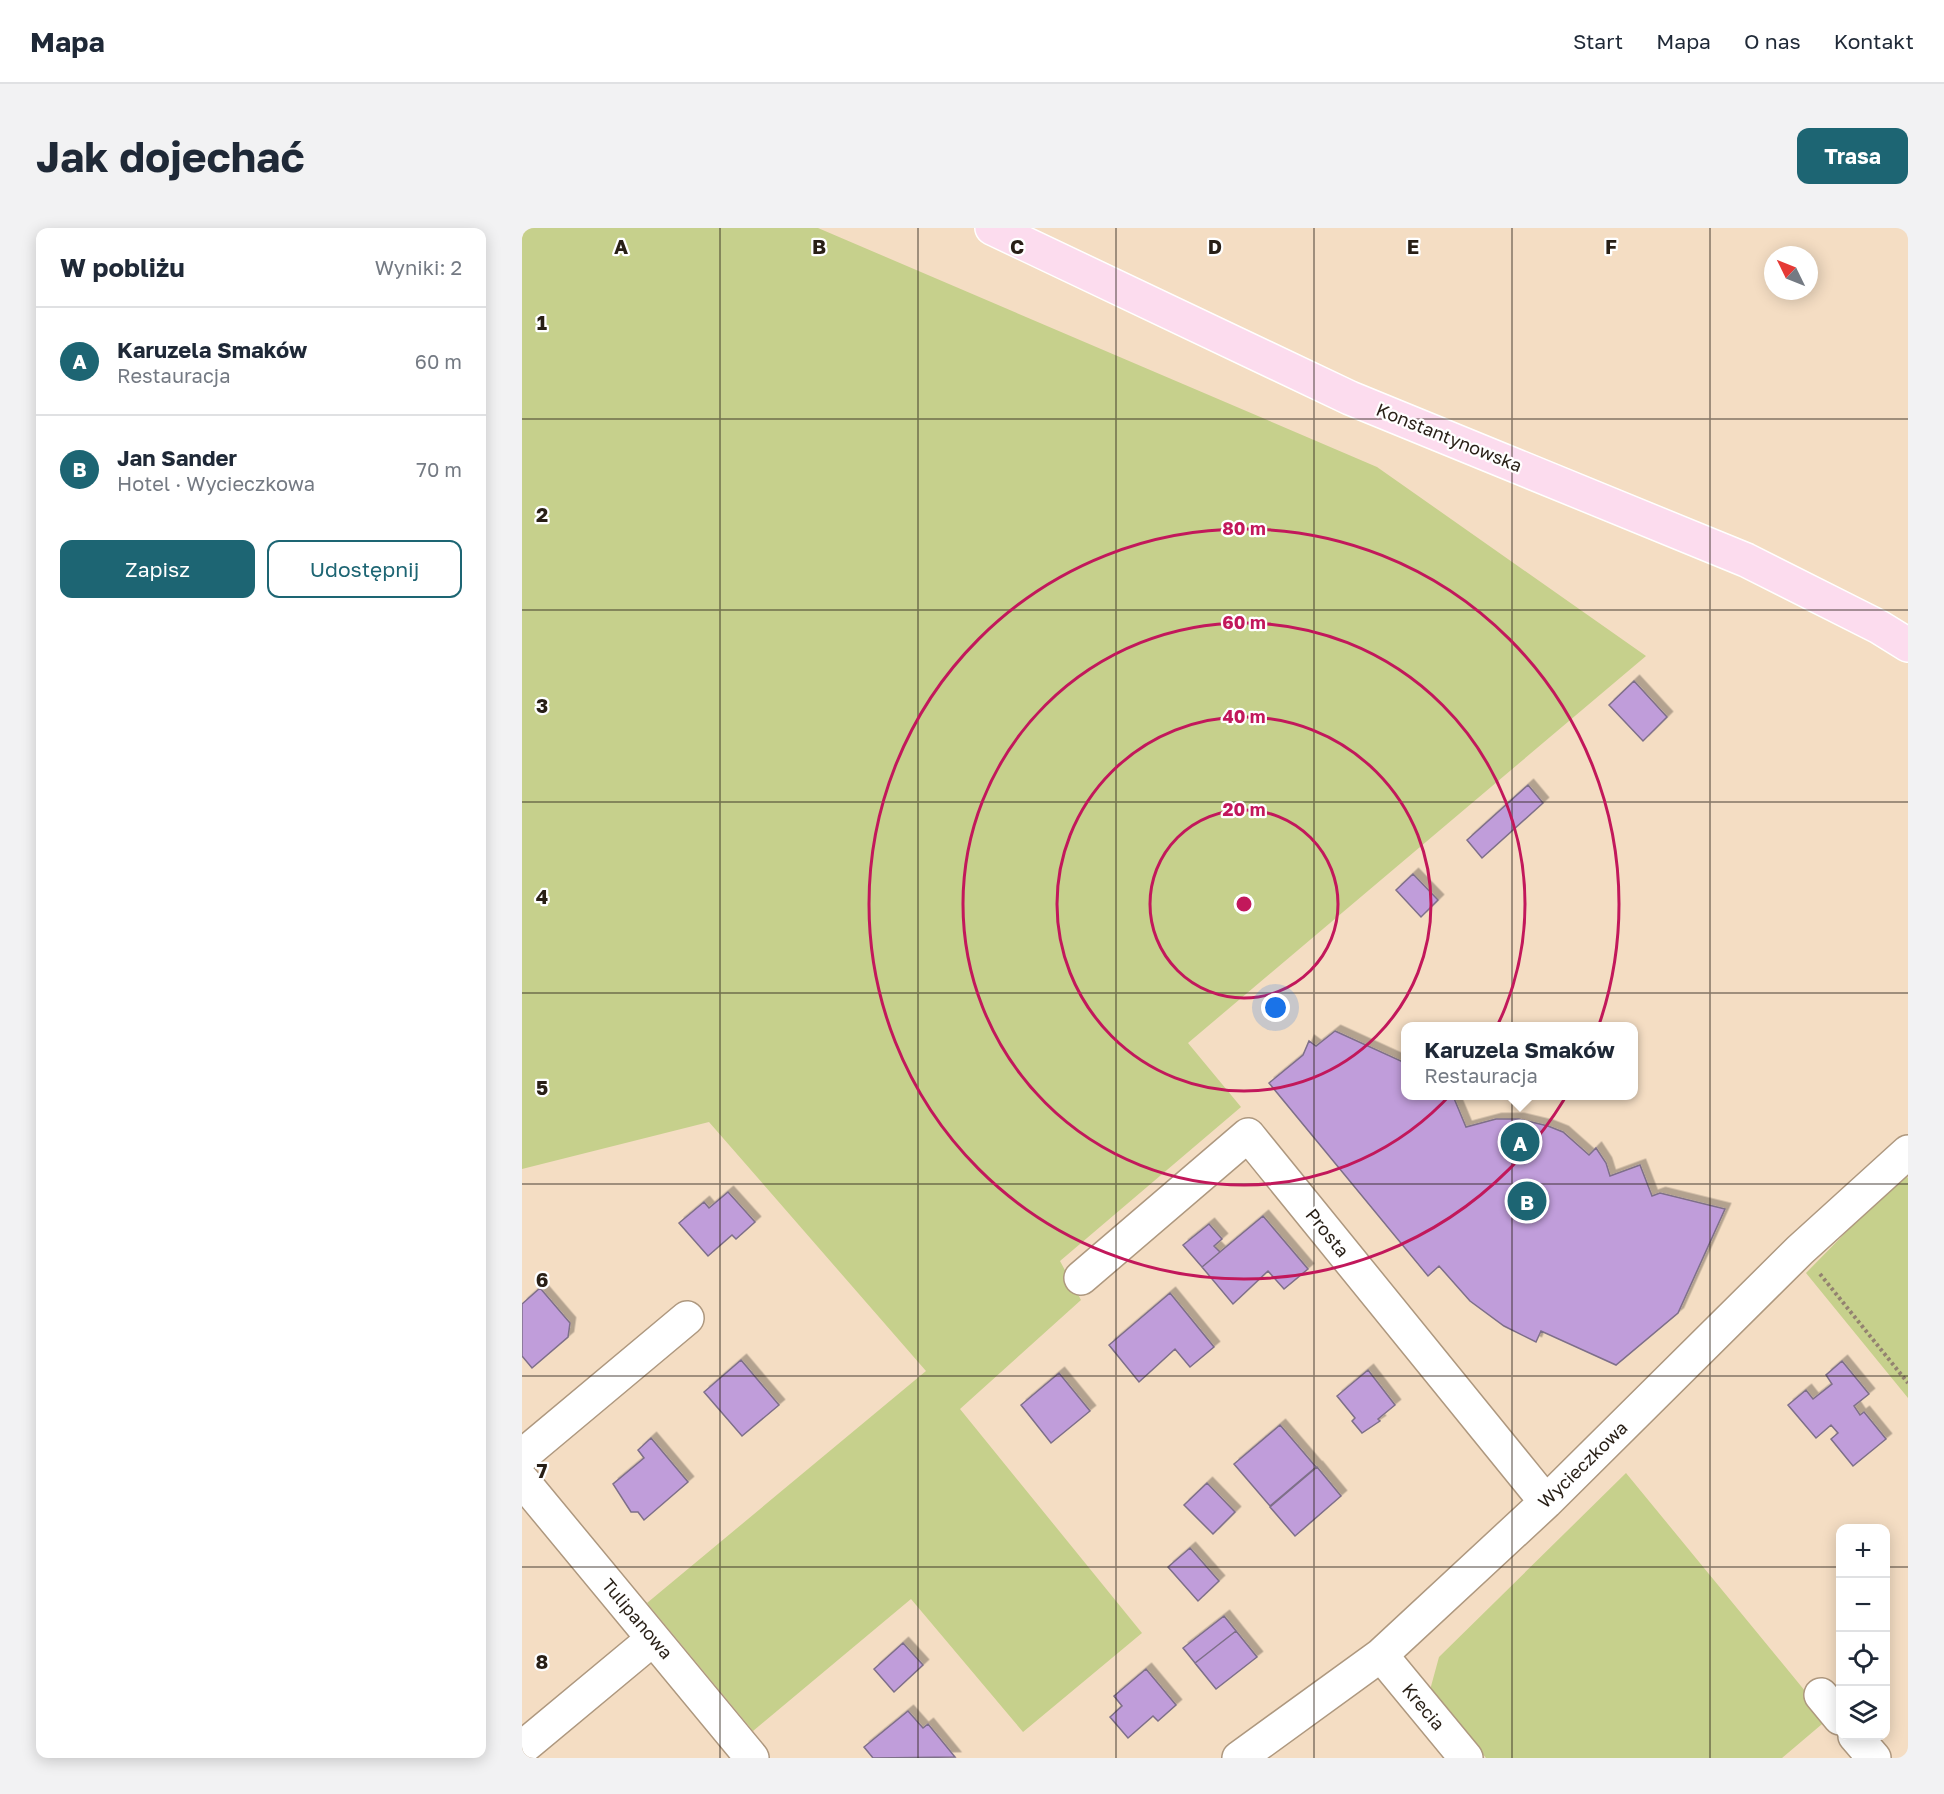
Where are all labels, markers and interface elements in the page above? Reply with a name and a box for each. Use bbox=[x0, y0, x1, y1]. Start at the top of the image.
text: Mapa bbox=[30, 25, 105, 58]
text: Start bbox=[1573, 28, 1623, 54]
text: Mapa bbox=[1656, 28, 1711, 54]
text: O nas bbox=[1744, 28, 1801, 54]
text: Kontakt bbox=[1834, 28, 1914, 54]
button: Trasa bbox=[1797, 128, 1908, 184]
text: Jak dojechać bbox=[36, 131, 305, 181]
text: A bbox=[614, 234, 628, 258]
text: B bbox=[812, 234, 826, 258]
text: C bbox=[1010, 234, 1024, 258]
text: D bbox=[1208, 234, 1222, 258]
text: E bbox=[1407, 234, 1419, 258]
text: F bbox=[1605, 234, 1617, 258]
north arrow bbox=[1764, 246, 1818, 300]
text: W pobliżu bbox=[60, 252, 185, 283]
text: Wyniki: 2 bbox=[375, 255, 462, 279]
text: 1 bbox=[537, 310, 547, 334]
text: Karuzela Smaków bbox=[117, 336, 307, 363]
text: A bbox=[72, 349, 87, 373]
text: 60 m bbox=[415, 349, 462, 373]
text: Restauracja bbox=[117, 363, 230, 387]
street label: Konstantynowska bbox=[1373, 398, 1526, 476]
text: Jan Sander bbox=[117, 444, 237, 471]
text: B bbox=[72, 457, 87, 481]
text: 70 m bbox=[416, 457, 462, 481]
text: Hotel · Wycieczkowa bbox=[117, 471, 315, 495]
text: 2 bbox=[536, 502, 548, 526]
text: 80 m bbox=[1222, 517, 1266, 539]
button: Zapisz bbox=[60, 540, 255, 598]
button: Udostępnij bbox=[267, 540, 462, 598]
text: 60 m bbox=[1222, 611, 1266, 633]
text: 3 bbox=[536, 693, 548, 717]
text: 40 m bbox=[1222, 705, 1266, 727]
text: 20 m bbox=[1223, 798, 1265, 820]
text: 4 bbox=[536, 884, 548, 908]
centre of rings bbox=[1234, 894, 1254, 914]
your location bbox=[1261, 993, 1290, 1022]
popup bbox=[1401, 1022, 1638, 1100]
text: Karuzela Smaków bbox=[1424, 1036, 1615, 1063]
text: Restauracja bbox=[1424, 1063, 1538, 1087]
text: 5 bbox=[536, 1075, 548, 1099]
pin: A bbox=[1500, 1120, 1540, 1164]
pin: B bbox=[1508, 1178, 1546, 1224]
street label: Prosta bbox=[1301, 1204, 1354, 1261]
text: 6 bbox=[536, 1267, 548, 1291]
street label: Wycieczkowa bbox=[1533, 1416, 1632, 1512]
text: 7 bbox=[537, 1458, 548, 1482]
map controls bbox=[1836, 1524, 1890, 1740]
button: + bbox=[1836, 1524, 1890, 1578]
street label: Tulipanowa bbox=[598, 1574, 678, 1663]
button: − bbox=[1836, 1578, 1890, 1632]
button: locate bbox=[1836, 1632, 1890, 1686]
text: 8 bbox=[536, 1649, 548, 1673]
street label: Krecia bbox=[1398, 1678, 1450, 1734]
button: layers bbox=[1836, 1686, 1890, 1740]

